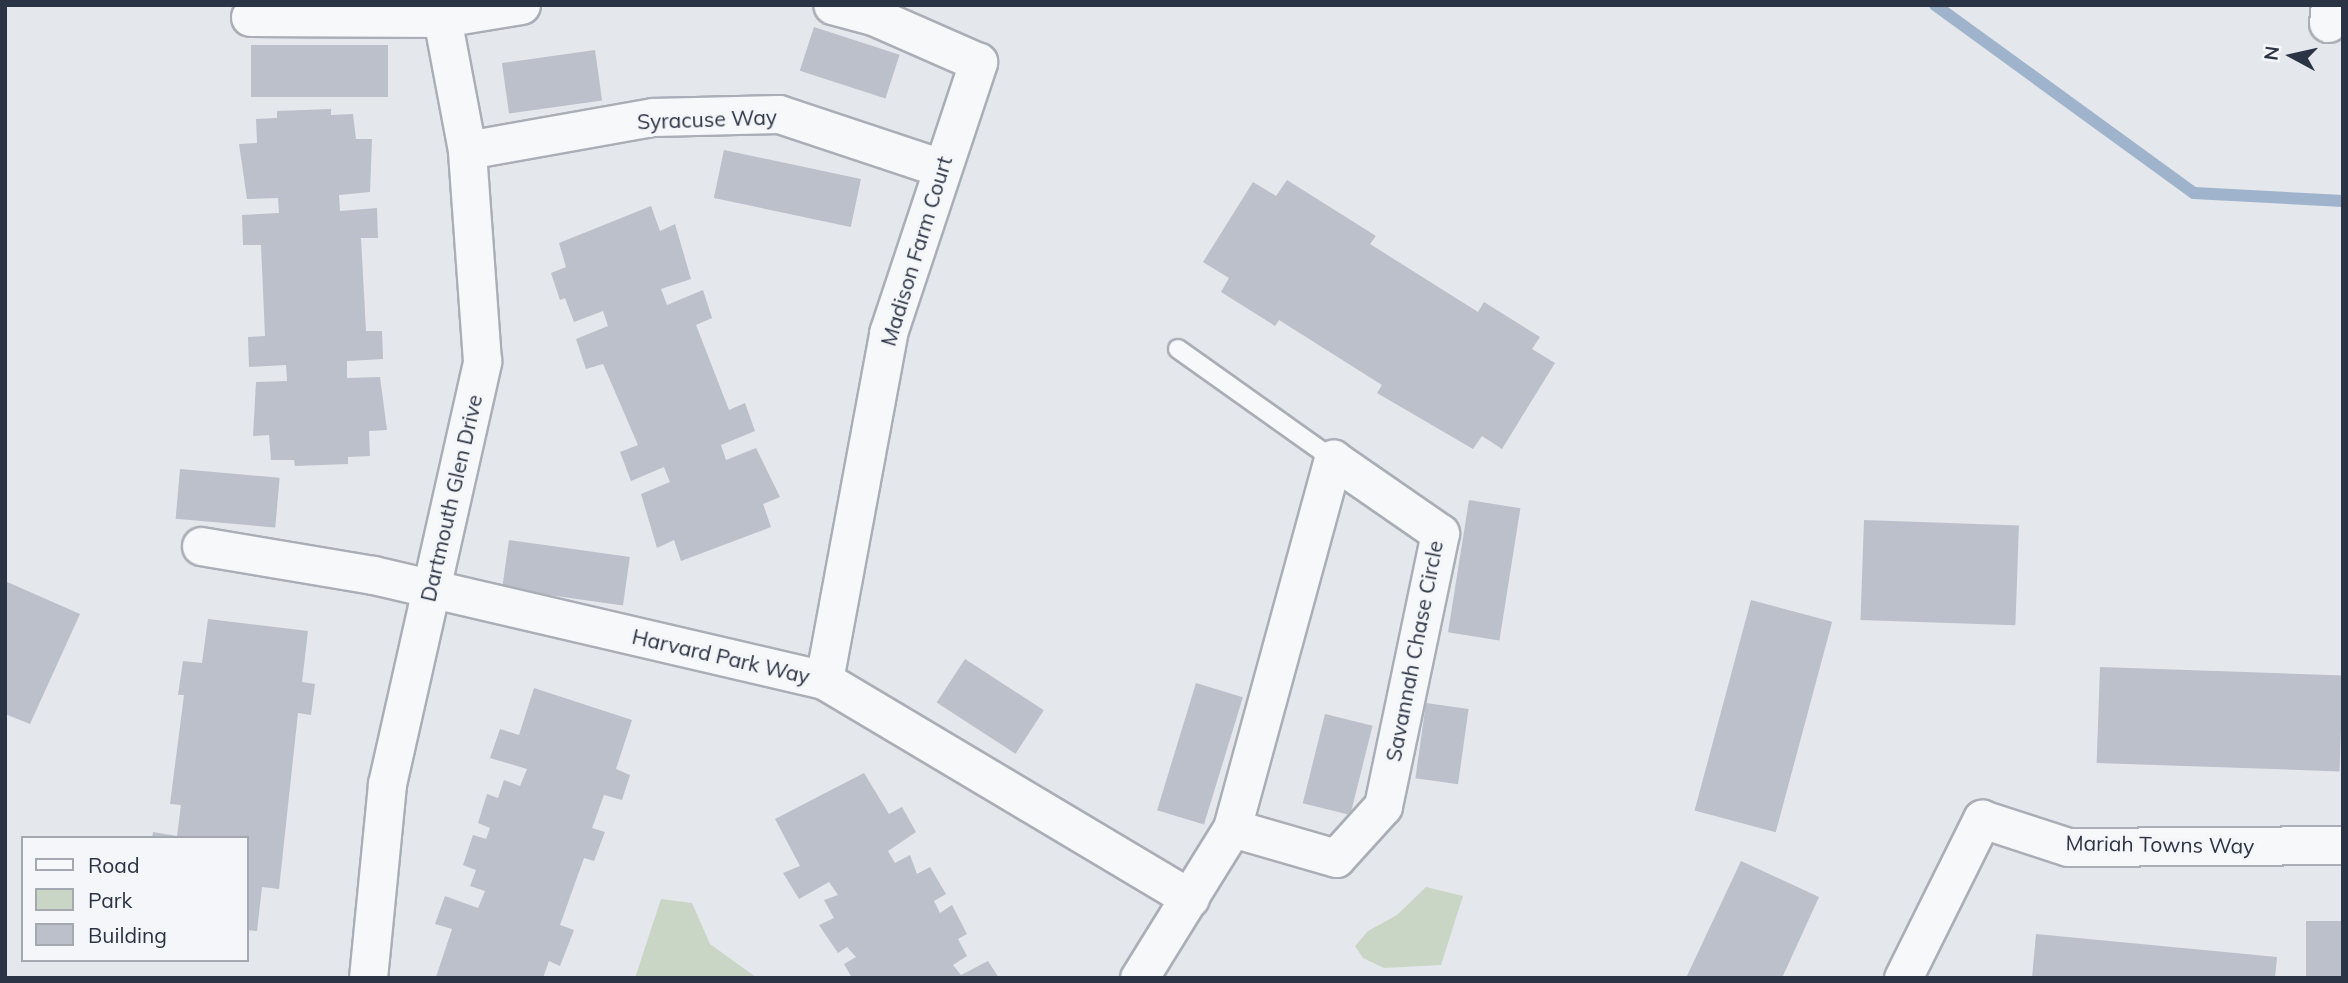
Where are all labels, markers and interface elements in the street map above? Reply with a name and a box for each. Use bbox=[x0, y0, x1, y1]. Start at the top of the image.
north arrow bbox=[2257, 21, 2327, 91]
text: N bbox=[2258, 44, 2284, 62]
street label: Syracuse Way bbox=[637, 104, 777, 134]
street label: Madison Farm Court bbox=[875, 153, 957, 349]
street label: Dartmouth Glen Drive bbox=[415, 392, 487, 604]
street label: Savannah Chase Circle bbox=[1380, 538, 1448, 764]
street label: Harvard Park Way bbox=[630, 623, 812, 689]
street label: Mariah Towns Way bbox=[2065, 830, 2255, 858]
legend bbox=[21, 836, 248, 962]
text: Road bbox=[88, 852, 139, 878]
text: Park bbox=[88, 887, 132, 913]
text: Building bbox=[88, 922, 167, 948]

